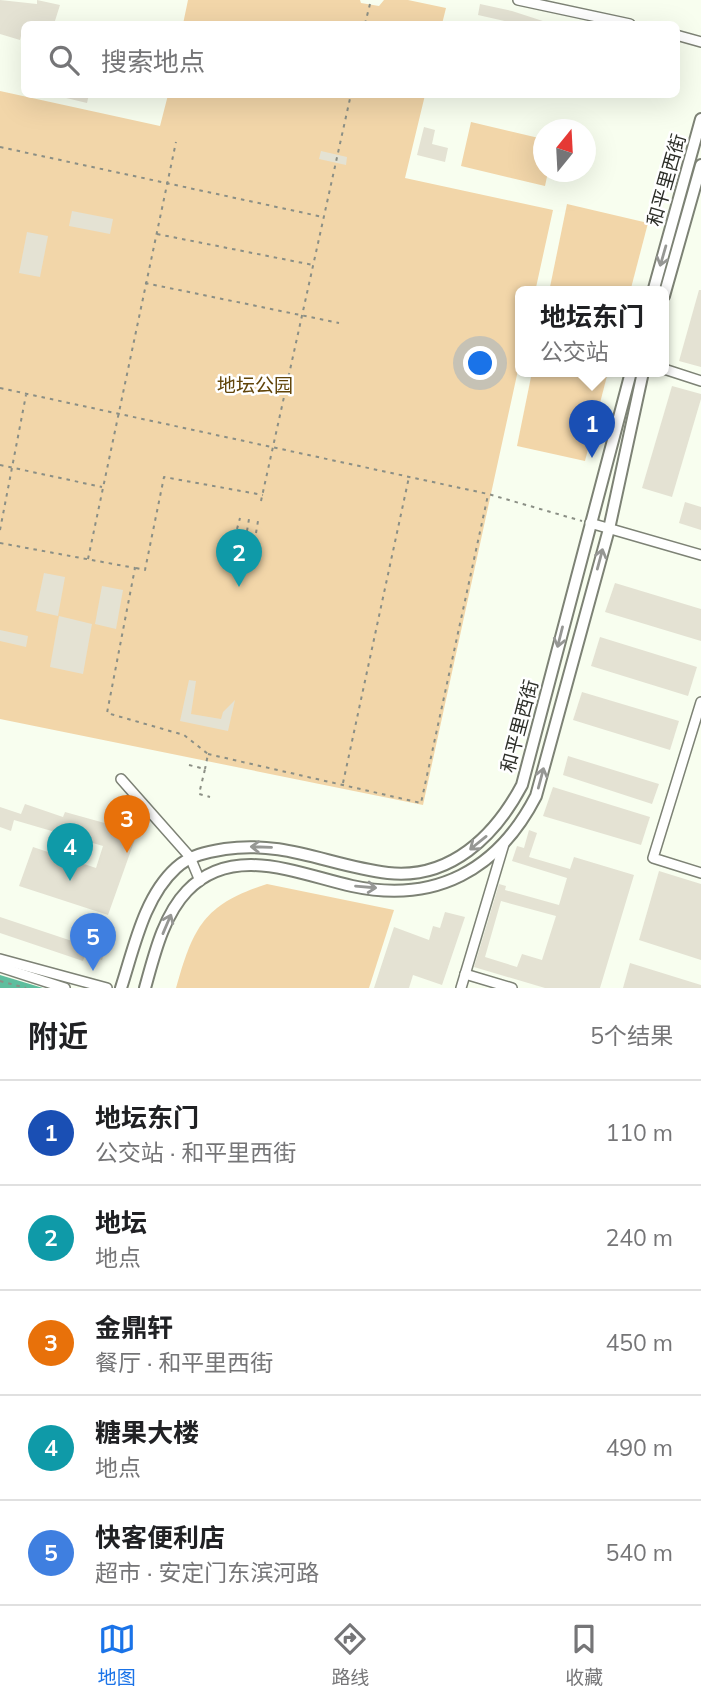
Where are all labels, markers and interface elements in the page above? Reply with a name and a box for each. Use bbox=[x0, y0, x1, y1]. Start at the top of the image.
search box bbox=[21, 21, 680, 98]
icon: search bbox=[45, 41, 83, 79]
text: 搜索地点 bbox=[101, 45, 205, 78]
north arrow bbox=[533, 119, 596, 182]
street label: 和平里西街 bbox=[641, 131, 691, 229]
one-way arrow bbox=[656, 244, 669, 266]
popup bbox=[515, 286, 669, 377]
text: 地坛东门 bbox=[540, 300, 644, 333]
text: 公交站 bbox=[540, 337, 609, 366]
your location bbox=[463, 346, 497, 380]
park label: 地坛公园 bbox=[217, 373, 293, 397]
pin: 1 bbox=[569, 400, 615, 458]
pin: 2 bbox=[216, 529, 262, 587]
one-way arrow bbox=[595, 548, 608, 570]
one-way arrow bbox=[553, 625, 566, 647]
street label: 和平里西街 bbox=[495, 677, 543, 775]
one-way arrow bbox=[535, 768, 548, 790]
pin: 3 bbox=[104, 795, 150, 853]
pin: 4 bbox=[47, 823, 93, 881]
one-way arrow bbox=[469, 836, 487, 851]
one-way arrow bbox=[249, 840, 272, 853]
one-way arrow bbox=[354, 881, 377, 894]
pin: 5 bbox=[70, 913, 116, 971]
one-way arrow bbox=[161, 913, 174, 935]
text: 附近 bbox=[28, 1017, 88, 1055]
text: 5个结果 bbox=[590, 1021, 673, 1050]
text: 地坛东门 bbox=[95, 1101, 199, 1134]
text: 1 bbox=[44, 1118, 58, 1147]
text: 110 m bbox=[605, 1118, 673, 1147]
text: 公交站 · 和平里西街 bbox=[95, 1138, 296, 1167]
text: 地坛 bbox=[95, 1206, 147, 1239]
text: 2 bbox=[44, 1223, 58, 1252]
text: 240 m bbox=[605, 1223, 673, 1252]
text: 地点 bbox=[95, 1243, 141, 1272]
text: 金鼎轩 bbox=[95, 1311, 173, 1344]
text: 3 bbox=[44, 1328, 58, 1357]
text: 450 m bbox=[605, 1328, 673, 1357]
text: 餐厅 · 和平里西街 bbox=[95, 1348, 273, 1377]
text: 糖果大楼 bbox=[95, 1416, 199, 1449]
text: 4 bbox=[44, 1433, 58, 1462]
text: 490 m bbox=[605, 1433, 673, 1462]
text: 地点 bbox=[95, 1453, 141, 1482]
text: 快客便利店 bbox=[95, 1521, 225, 1554]
text: 5 bbox=[44, 1538, 58, 1567]
text: 540 m bbox=[605, 1538, 673, 1567]
text: 超市 · 安定门东滨河路 bbox=[95, 1558, 319, 1587]
tab: 地图 bbox=[98, 1620, 136, 1689]
tab: 路线 bbox=[331, 1620, 369, 1689]
tab: 收藏 bbox=[565, 1620, 603, 1689]

